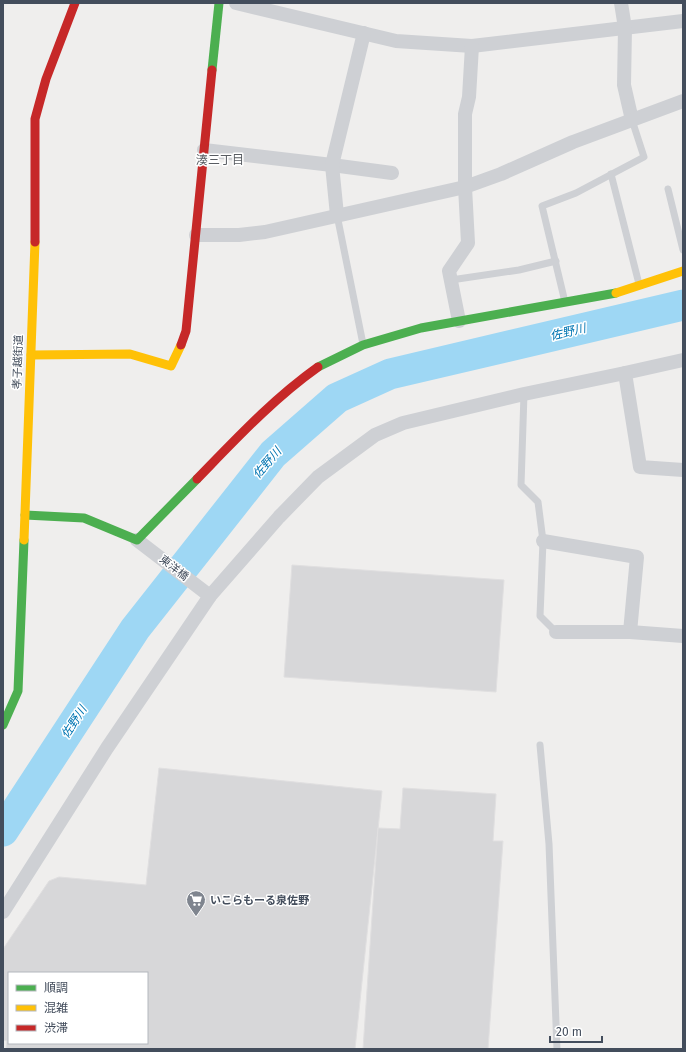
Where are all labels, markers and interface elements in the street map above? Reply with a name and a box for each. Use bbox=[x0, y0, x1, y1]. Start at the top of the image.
district label: 湊三丁目 bbox=[196, 153, 244, 167]
water label: 佐野川 bbox=[549, 321, 589, 343]
street label: 孝子越街道 bbox=[11, 334, 25, 390]
water label: 佐野川 bbox=[250, 443, 285, 481]
street label: 東洋橋 bbox=[157, 553, 191, 583]
water label: 佐野川 bbox=[58, 701, 91, 741]
supermarket icon: いこらもーる泉佐野 bbox=[185, 889, 207, 917]
place label: いこらもーる泉佐野 bbox=[210, 894, 310, 907]
legend bbox=[8, 972, 148, 1044]
text: 順調 bbox=[44, 981, 68, 995]
text: 混雑 bbox=[44, 1001, 68, 1015]
scale bar bbox=[550, 1018, 602, 1044]
text: 渋滞 bbox=[44, 1021, 68, 1035]
text: 20 m bbox=[556, 1025, 582, 1039]

